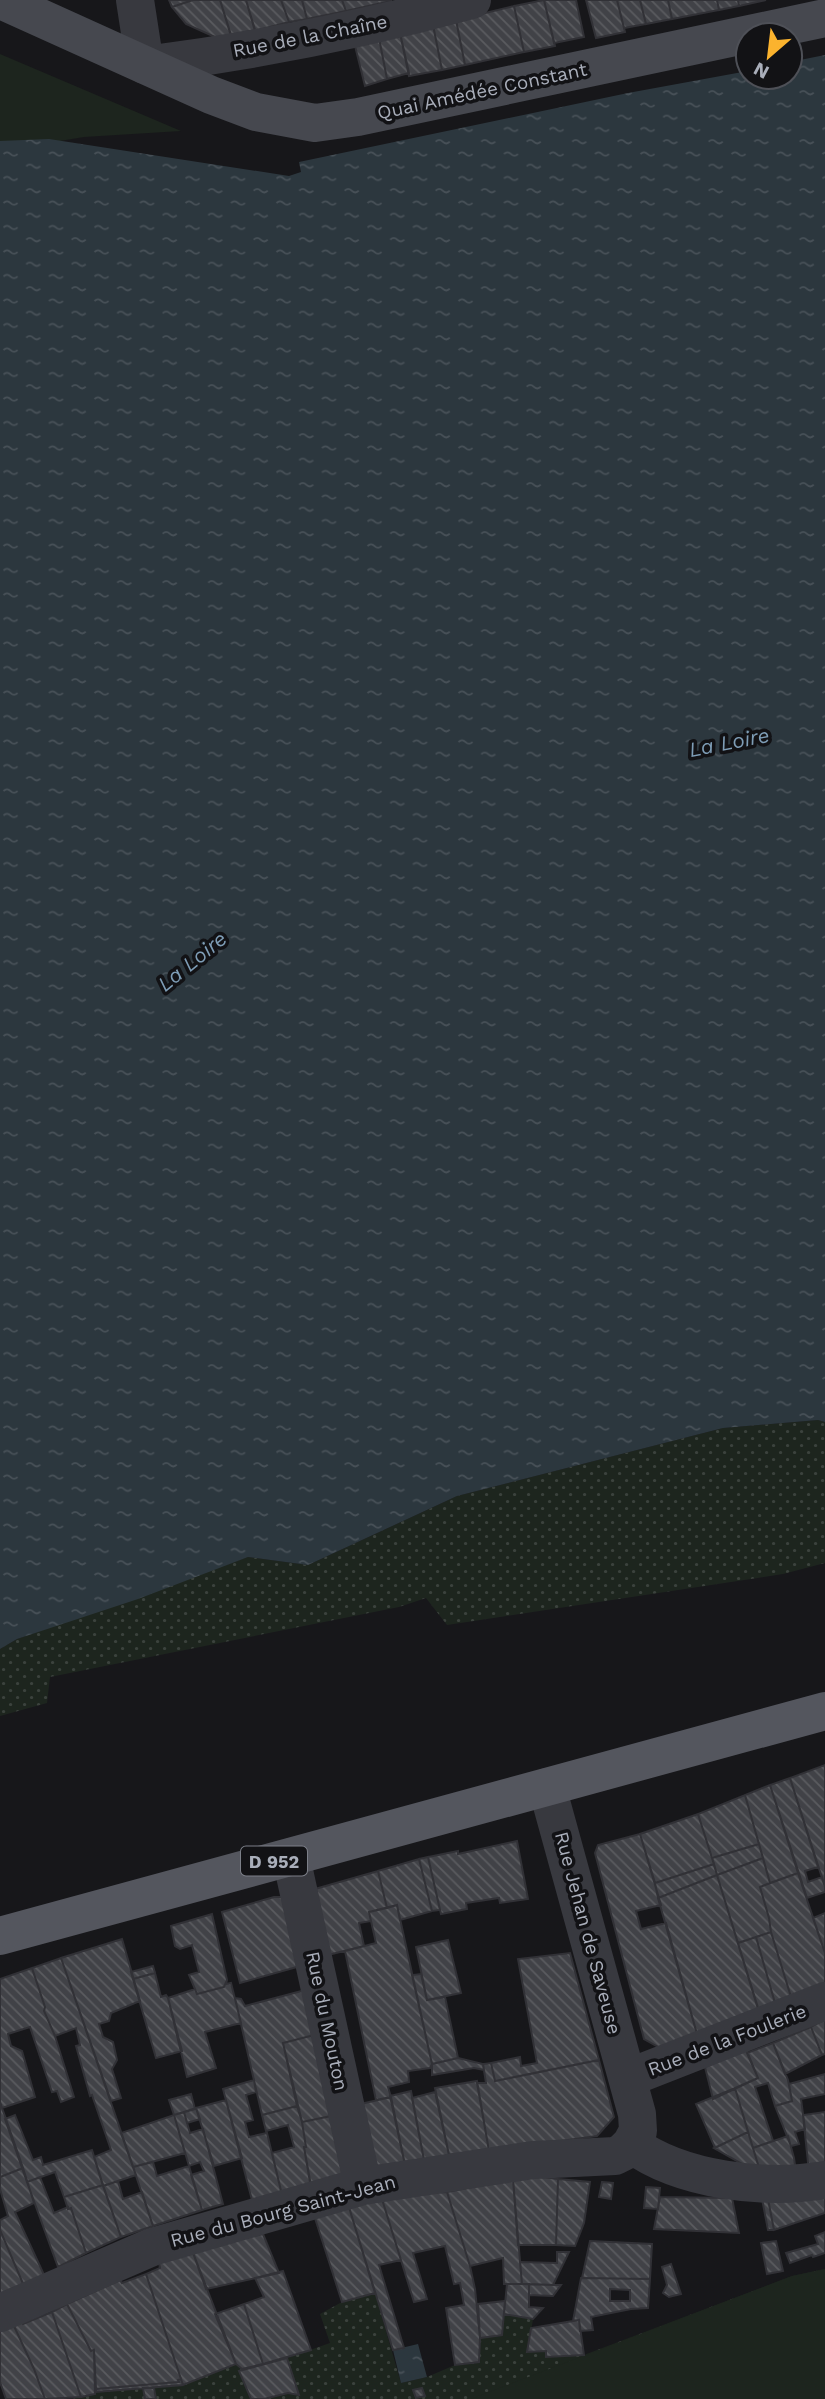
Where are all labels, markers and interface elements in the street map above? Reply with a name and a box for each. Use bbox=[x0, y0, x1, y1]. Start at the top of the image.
street label: Rue de la Chaîne bbox=[231, 10, 389, 62]
north arrow bbox=[734, 21, 804, 91]
text: N bbox=[750, 57, 773, 84]
street label: Quai Amédée Constant bbox=[375, 58, 589, 124]
water label: La Loire bbox=[687, 722, 771, 762]
water label: La Loire bbox=[152, 926, 232, 996]
street label: Rue Jehan de Saveuse bbox=[550, 1829, 626, 2037]
road number: D 952 bbox=[241, 1846, 307, 1875]
street label: Rue du Mouton bbox=[301, 1949, 353, 2093]
street label: Rue de la Foulerie bbox=[645, 1999, 809, 2081]
street label: Rue du Bourg Saint-Jean bbox=[168, 2170, 398, 2252]

